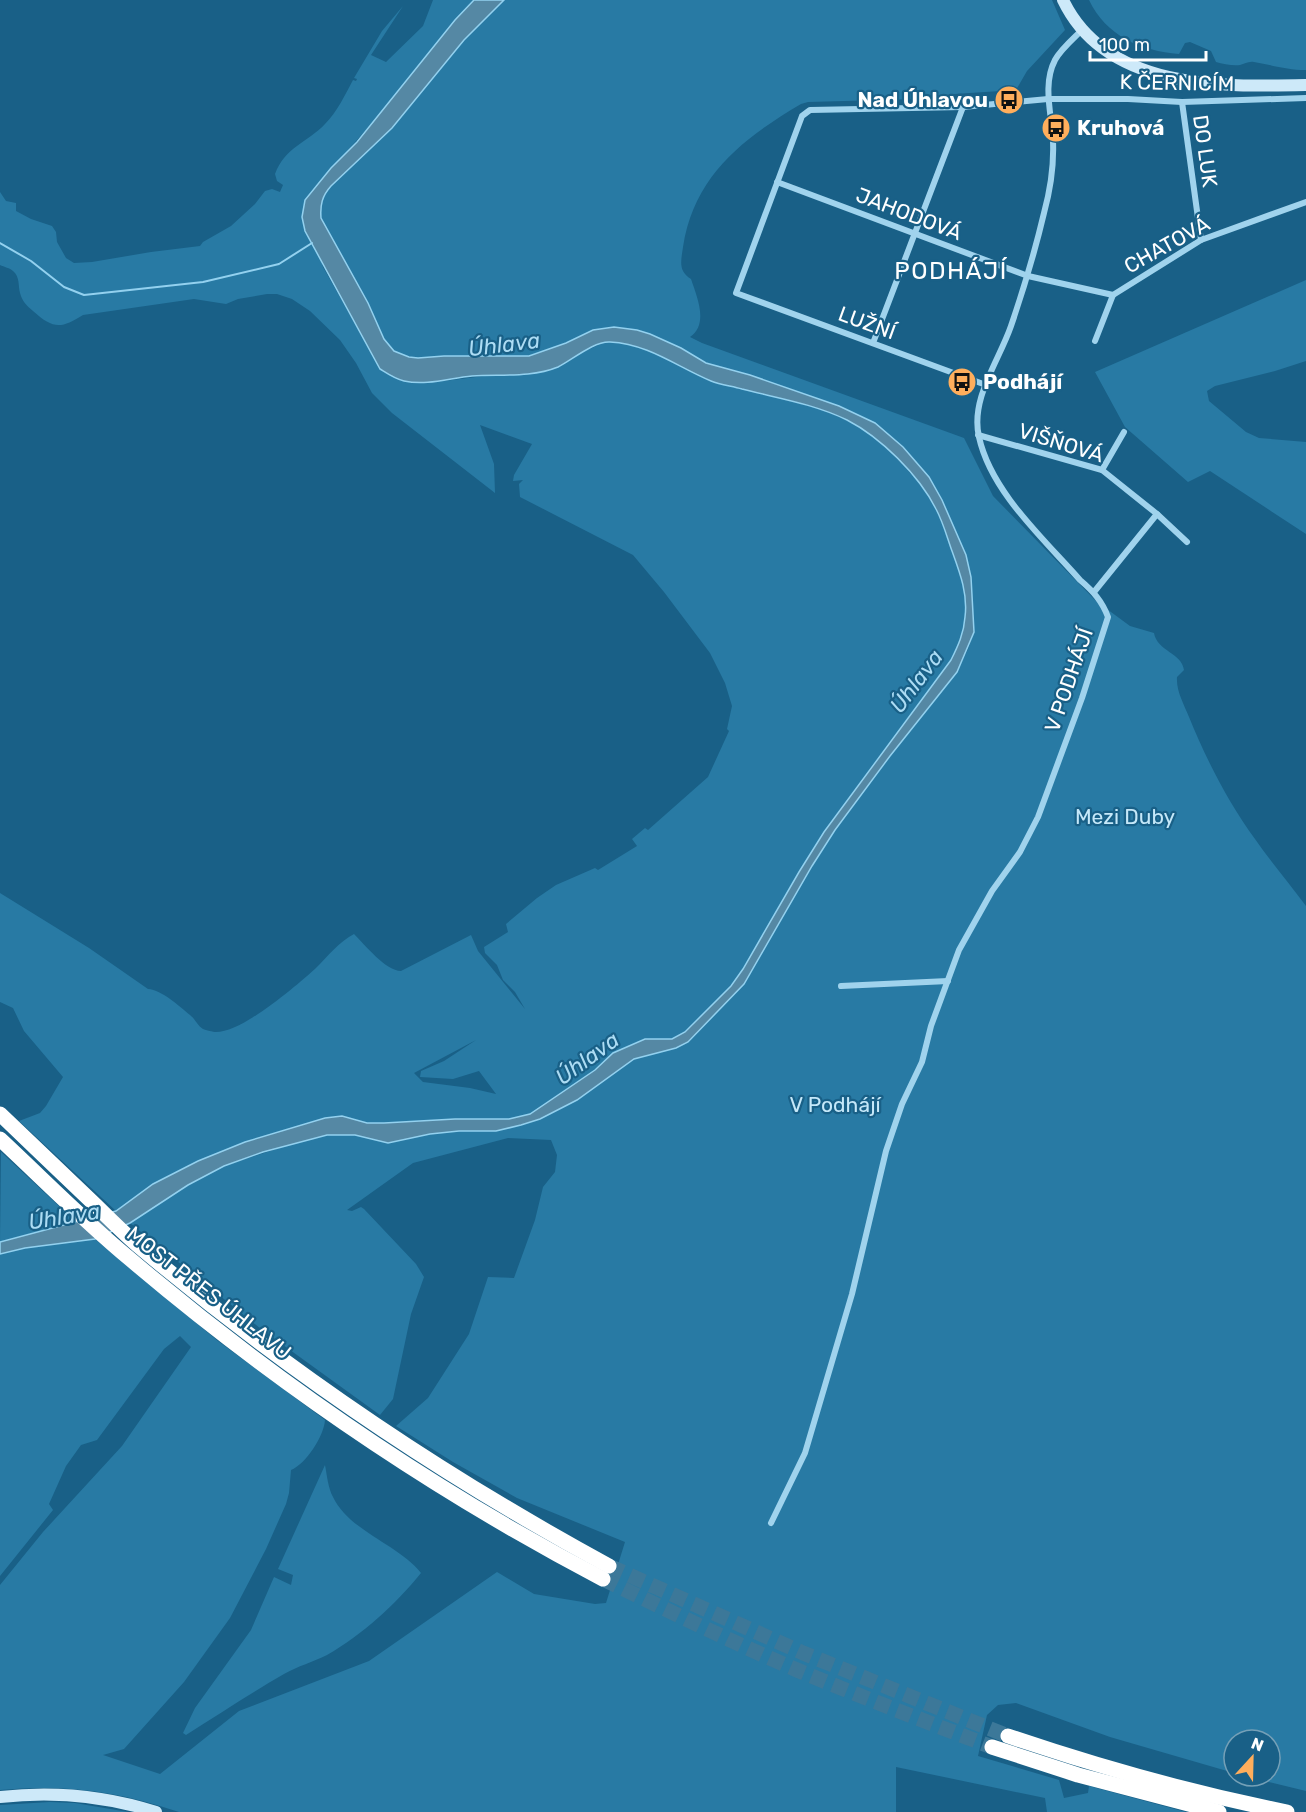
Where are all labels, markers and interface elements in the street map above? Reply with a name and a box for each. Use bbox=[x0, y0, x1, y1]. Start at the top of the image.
scale bar bbox=[1090, 24, 1206, 62]
text: 100 m bbox=[1099, 34, 1150, 56]
street label: K ČERNICÍM bbox=[1119, 69, 1235, 96]
bus stop icon: Nad Úhlavou bbox=[993, 84, 1025, 116]
place label: Nad Úhlavou bbox=[857, 87, 988, 112]
bus stop icon: Kruhová bbox=[1040, 112, 1072, 144]
street label: DO LUK bbox=[1188, 113, 1223, 189]
place label: Kruhová bbox=[1077, 115, 1164, 140]
street label: JAHODOVÁ bbox=[853, 182, 966, 245]
street label: CHATOVÁ bbox=[1120, 211, 1214, 278]
district label: PODHÁJÍ bbox=[894, 257, 1008, 285]
street label: LUŽNÍ bbox=[835, 301, 900, 345]
water label: Úhlava bbox=[467, 327, 542, 362]
bus stop icon: Podhájí bbox=[946, 366, 978, 398]
place label: Podhájí bbox=[983, 369, 1064, 394]
street label: VIŠŇOVÁ bbox=[1016, 418, 1107, 467]
street label: V PODHÁJÍ bbox=[1039, 623, 1098, 735]
water label: Úhlava bbox=[884, 644, 949, 718]
park label: Mezi Duby bbox=[1075, 804, 1175, 829]
water label: Úhlava bbox=[550, 1026, 624, 1091]
park label: V Podhájí bbox=[789, 1092, 882, 1117]
water label: Úhlava bbox=[26, 1198, 102, 1235]
street label: MOST PŘES ÚHLAVU bbox=[122, 1221, 297, 1365]
north arrow bbox=[1222, 1728, 1282, 1788]
text: N bbox=[1249, 1734, 1266, 1756]

